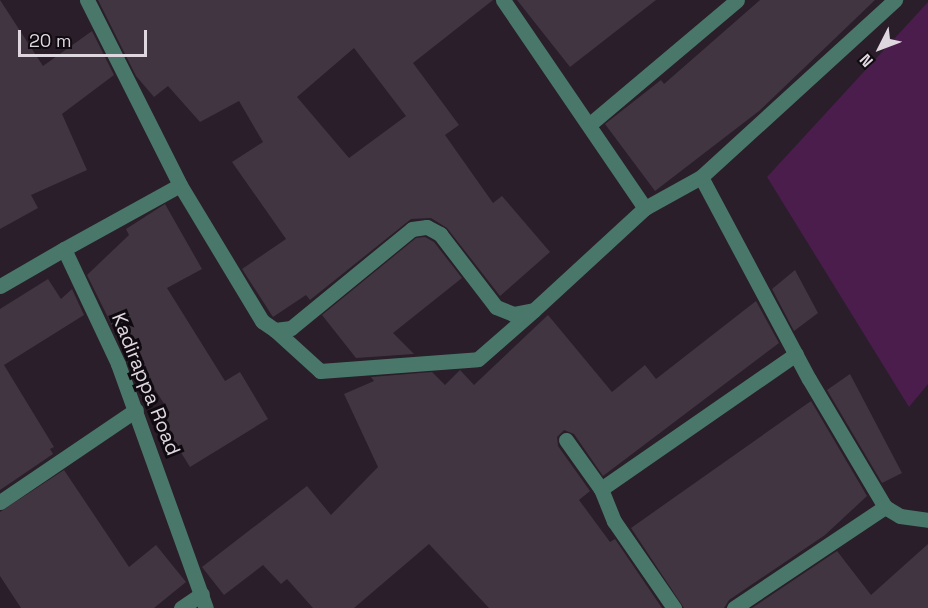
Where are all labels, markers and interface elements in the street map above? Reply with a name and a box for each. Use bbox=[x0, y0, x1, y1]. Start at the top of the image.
scale bar bbox=[21, 18, 150, 56]
north arrow bbox=[850, 18, 910, 78]
text: 20 m bbox=[29, 29, 72, 52]
text: N bbox=[855, 49, 878, 71]
street label: Kadirappa Road bbox=[107, 309, 185, 459]

